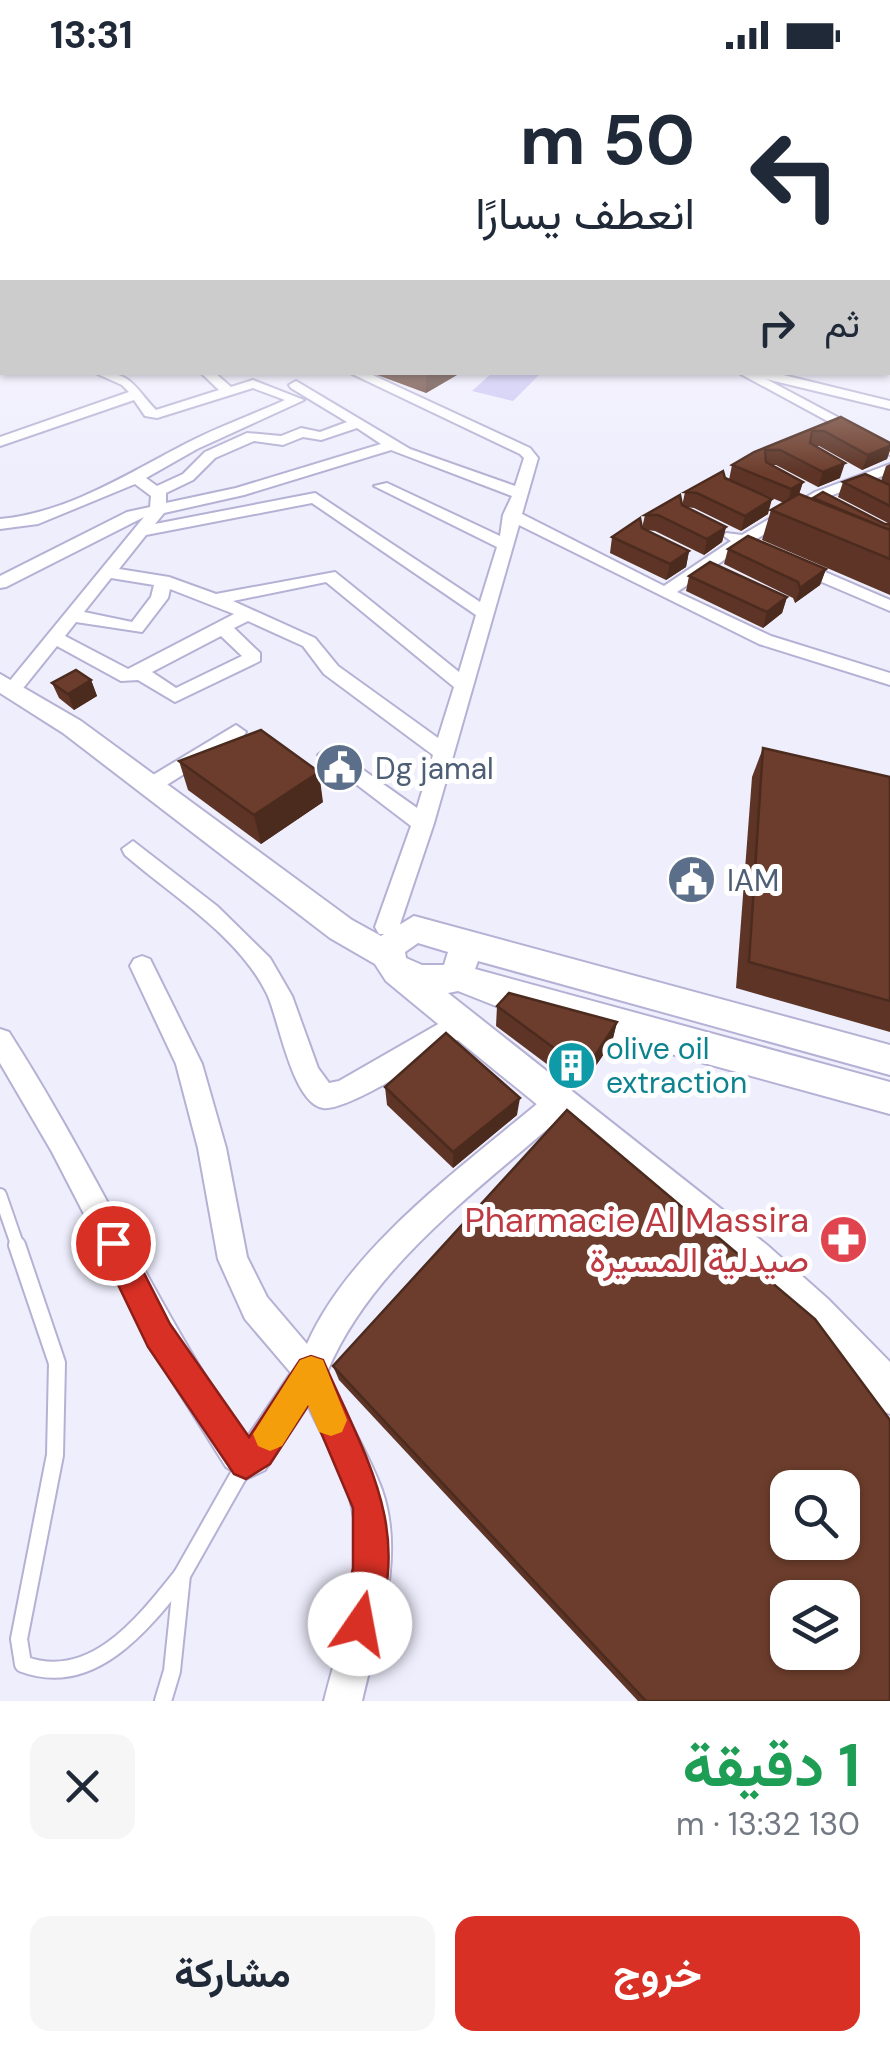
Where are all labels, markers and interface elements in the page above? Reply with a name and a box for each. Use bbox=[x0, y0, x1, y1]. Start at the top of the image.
text: 13:31 bbox=[50, 10, 133, 60]
text: 50 m bbox=[520, 95, 695, 186]
icon: left bbox=[730, 110, 860, 240]
text: انعطف يسارًا bbox=[475, 184, 695, 243]
text: ثم bbox=[824, 299, 860, 349]
icon: right bbox=[749, 300, 804, 355]
public building icon: Dg jamal bbox=[314, 742, 366, 794]
place label: Dg jamal bbox=[375, 749, 494, 788]
public building icon: IAM bbox=[666, 854, 718, 906]
place label: IAM bbox=[727, 861, 779, 900]
place label: olive oil extraction bbox=[606, 1029, 747, 1102]
building icon: olive oil extraction bbox=[545, 1039, 597, 1091]
place label: Pharmacie Al Massira صيدلية المسيرة bbox=[464, 1197, 809, 1283]
pin bbox=[71, 1201, 156, 1286]
pharmacy icon: Pharmacie Al Massira صيدلية المسيرة bbox=[818, 1214, 870, 1266]
icon: arrive bbox=[86, 1216, 141, 1271]
map controls bbox=[770, 1470, 860, 1670]
button: search bbox=[770, 1470, 860, 1560]
position arrow bbox=[308, 1572, 412, 1676]
button: layers bbox=[770, 1580, 860, 1670]
text: 1 دقيقة bbox=[683, 1726, 860, 1805]
button: close bbox=[30, 1734, 135, 1839]
text: 130 m · 13:32 bbox=[676, 1803, 860, 1845]
button: مشاركة bbox=[30, 1916, 435, 2031]
button: خروج bbox=[455, 1916, 860, 2031]

